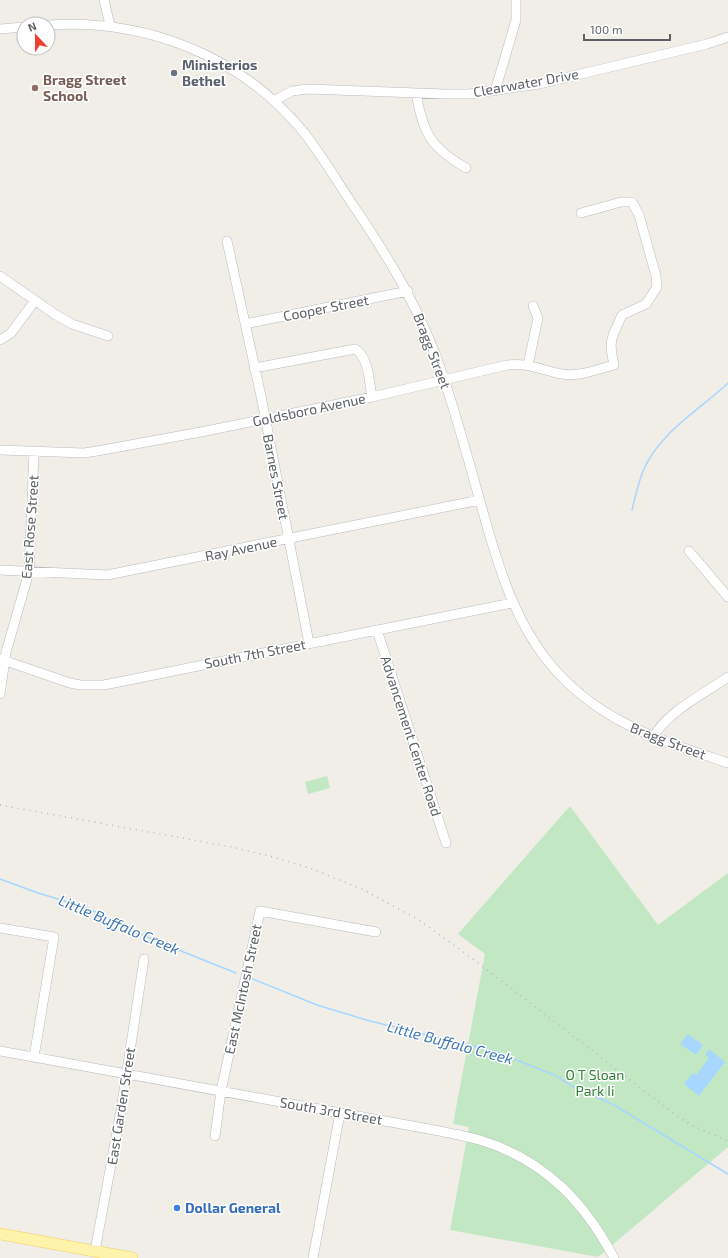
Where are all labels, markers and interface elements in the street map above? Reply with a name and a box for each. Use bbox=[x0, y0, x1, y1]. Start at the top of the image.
north arrow bbox=[16, 16, 56, 56]
scale bar bbox=[584, 16, 670, 42]
text: N bbox=[26, 19, 38, 34]
text: 100 m bbox=[590, 22, 622, 36]
place label: Ministerios Bethel bbox=[182, 56, 258, 89]
street label: Clearwater Drive bbox=[472, 65, 580, 100]
marker: Ministerios Bethel bbox=[169, 68, 179, 78]
place label: Bragg Street School bbox=[43, 71, 127, 104]
marker: Bragg Street School bbox=[30, 83, 40, 93]
street label: Cooper Street bbox=[282, 291, 370, 324]
street label: Bragg Street bbox=[410, 311, 455, 391]
street label: Goldsboro Avenue bbox=[251, 389, 367, 430]
street label: Barnes Street bbox=[260, 433, 293, 521]
street label: East Rose Street bbox=[17, 474, 42, 580]
street label: Ray Avenue bbox=[203, 533, 278, 564]
street label: South 7th Street bbox=[203, 635, 307, 672]
street label: Advancement Center Road bbox=[377, 653, 445, 818]
street label: Bragg Street bbox=[628, 718, 708, 763]
water label: Little Buffalo Creek bbox=[56, 890, 183, 958]
street label: East McIntosh Street bbox=[220, 922, 265, 1056]
water label: Little Buffalo Creek bbox=[385, 1017, 515, 1068]
street label: East Garden Street bbox=[103, 1046, 138, 1166]
park label: O T Sloan Park Ii bbox=[566, 1066, 624, 1099]
street label: South 3rd Street bbox=[279, 1093, 384, 1128]
place label: Dollar General bbox=[185, 1199, 281, 1216]
marker: Dollar General bbox=[172, 1203, 182, 1213]

